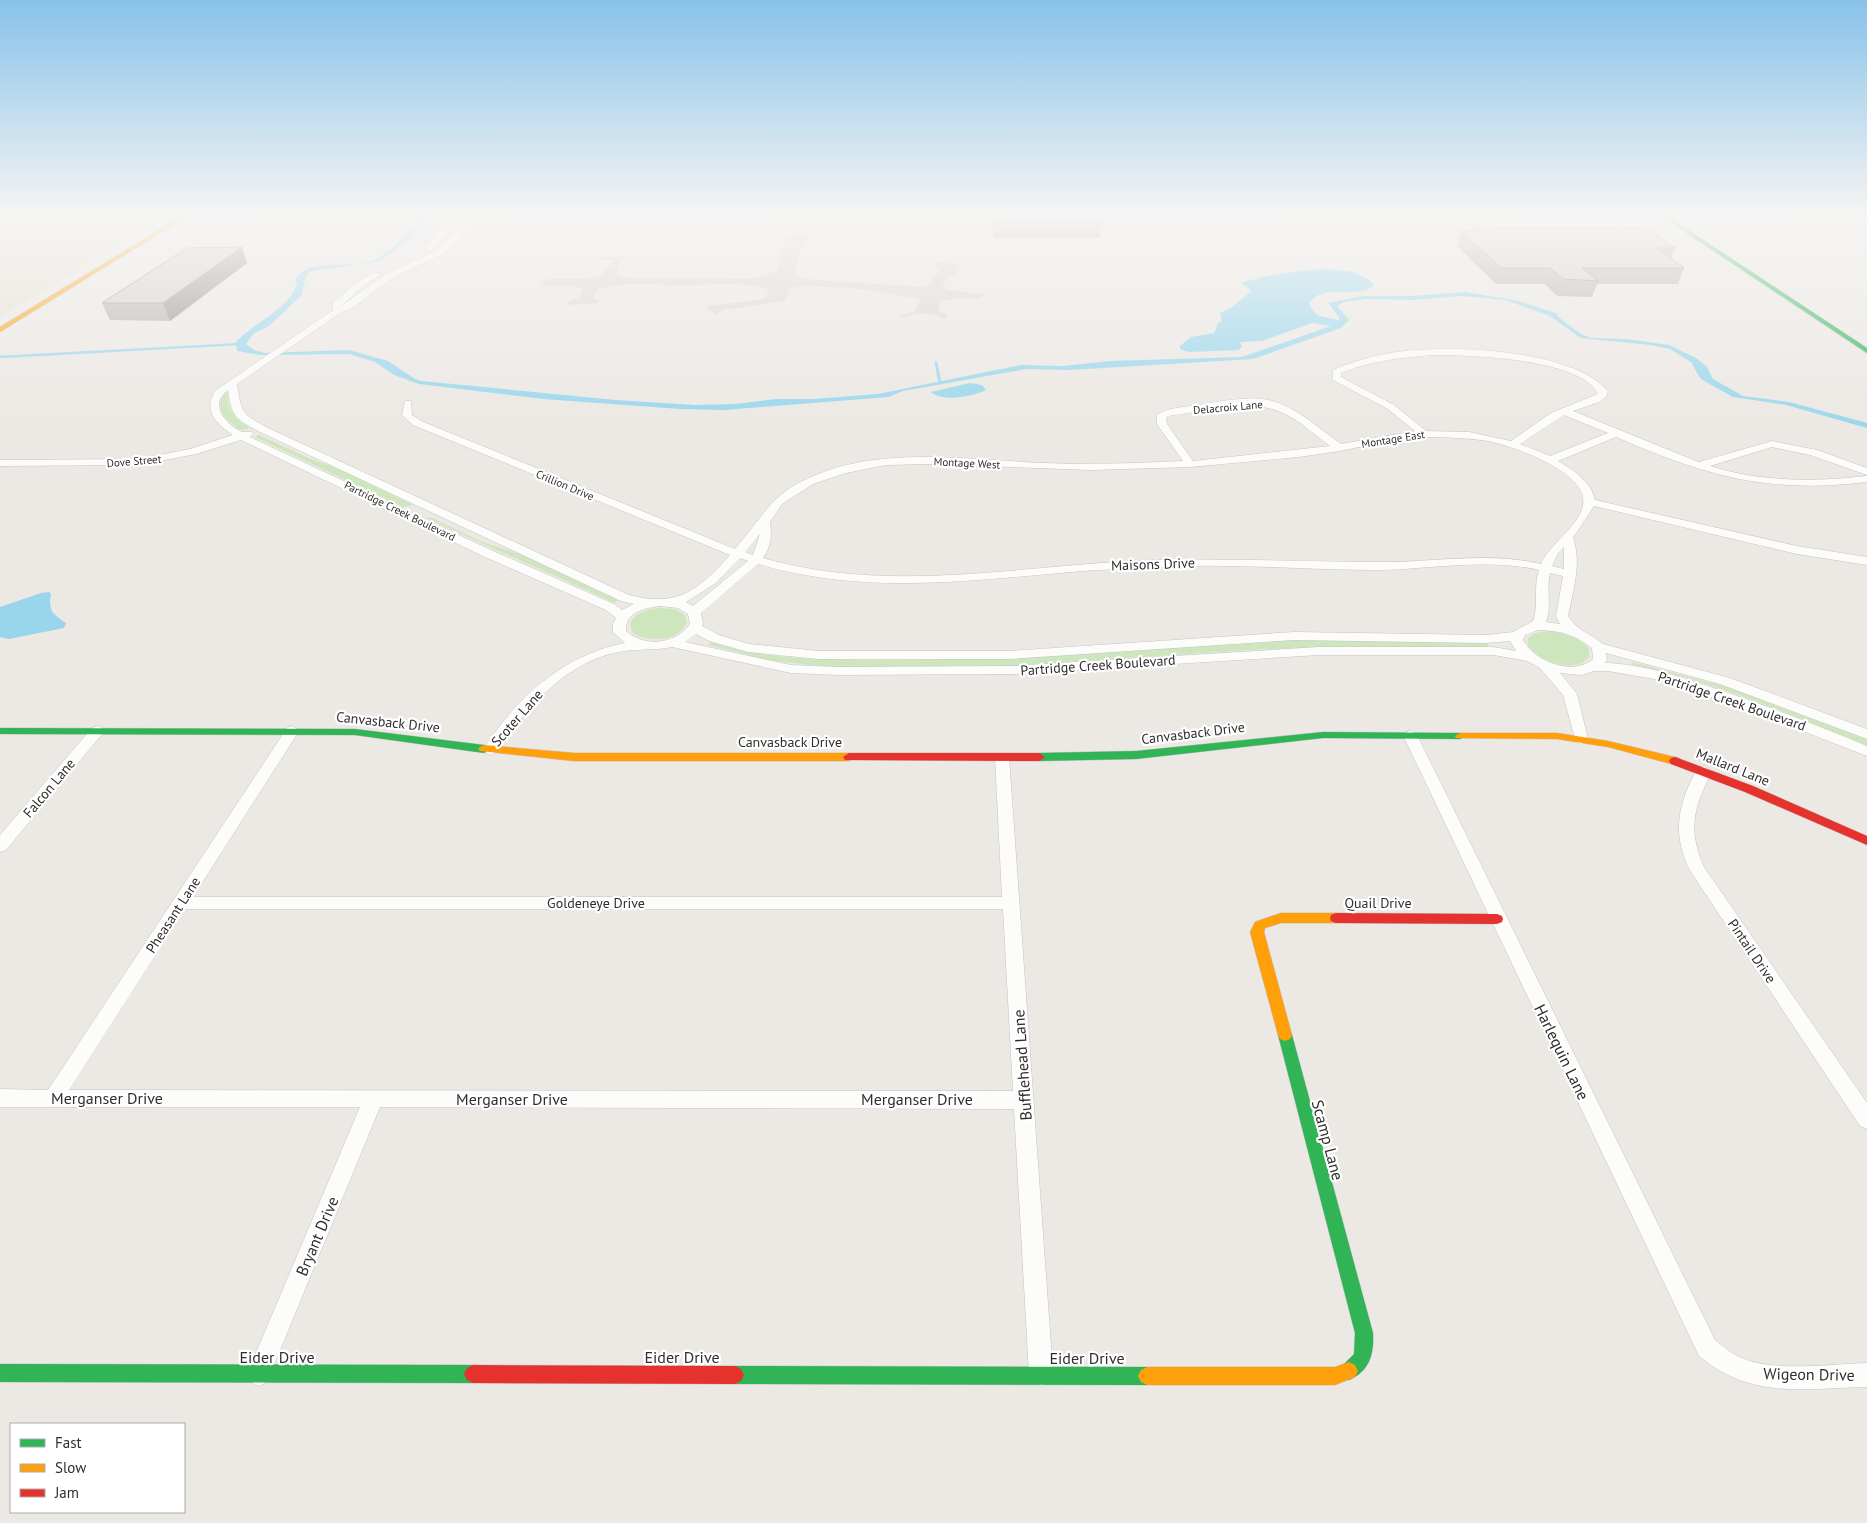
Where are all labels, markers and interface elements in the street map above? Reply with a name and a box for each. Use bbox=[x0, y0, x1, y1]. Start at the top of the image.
street label: Delacroix Lane bbox=[1193, 397, 1264, 417]
street label: Montage East bbox=[1360, 427, 1426, 451]
street label: Dove Street bbox=[106, 452, 162, 470]
street label: Montage West bbox=[933, 454, 1001, 472]
street label: Crillion Drive bbox=[534, 467, 596, 504]
street label: Partridge Creek Boulevard bbox=[342, 478, 458, 544]
street label: Maisons Drive bbox=[1111, 554, 1195, 574]
street label: Partridge Creek Boulevard bbox=[1020, 651, 1176, 679]
street label: Partridge Creek Boulevard bbox=[1656, 667, 1808, 735]
street label: Scoter Lane bbox=[487, 686, 547, 750]
street label: Canvasback Drive bbox=[335, 708, 441, 736]
street label: Canvasback Drive bbox=[1140, 718, 1246, 748]
street label: Canvasback Drive bbox=[738, 733, 842, 751]
street label: Mallard Lane bbox=[1694, 744, 1772, 790]
street label: Falcon Lane bbox=[19, 755, 79, 821]
street label: Pheasant Lane bbox=[142, 874, 204, 956]
street label: Goldeneye Drive bbox=[547, 894, 645, 912]
street label: Quail Drive bbox=[1344, 894, 1412, 912]
street label: Pintail Drive bbox=[1724, 915, 1780, 987]
street label: Harlequin Lane bbox=[1530, 1001, 1594, 1103]
street label: Bufflehead Lane bbox=[1008, 1009, 1036, 1121]
street label: Merganser Drive bbox=[51, 1088, 163, 1108]
street label: Merganser Drive bbox=[456, 1089, 568, 1109]
street label: Merganser Drive bbox=[861, 1089, 973, 1109]
street label: Scamp Lane bbox=[1308, 1098, 1348, 1182]
street label: Bryant Drive bbox=[291, 1193, 343, 1279]
street label: Eider Drive bbox=[239, 1347, 315, 1367]
street label: Eider Drive bbox=[644, 1347, 720, 1367]
street label: Eider Drive bbox=[1049, 1348, 1125, 1368]
street label: Wigeon Drive bbox=[1763, 1363, 1855, 1385]
legend bbox=[10, 1423, 185, 1513]
text: Fast bbox=[55, 1433, 82, 1452]
text: Slow bbox=[55, 1458, 86, 1477]
text: Jam bbox=[54, 1483, 79, 1502]

